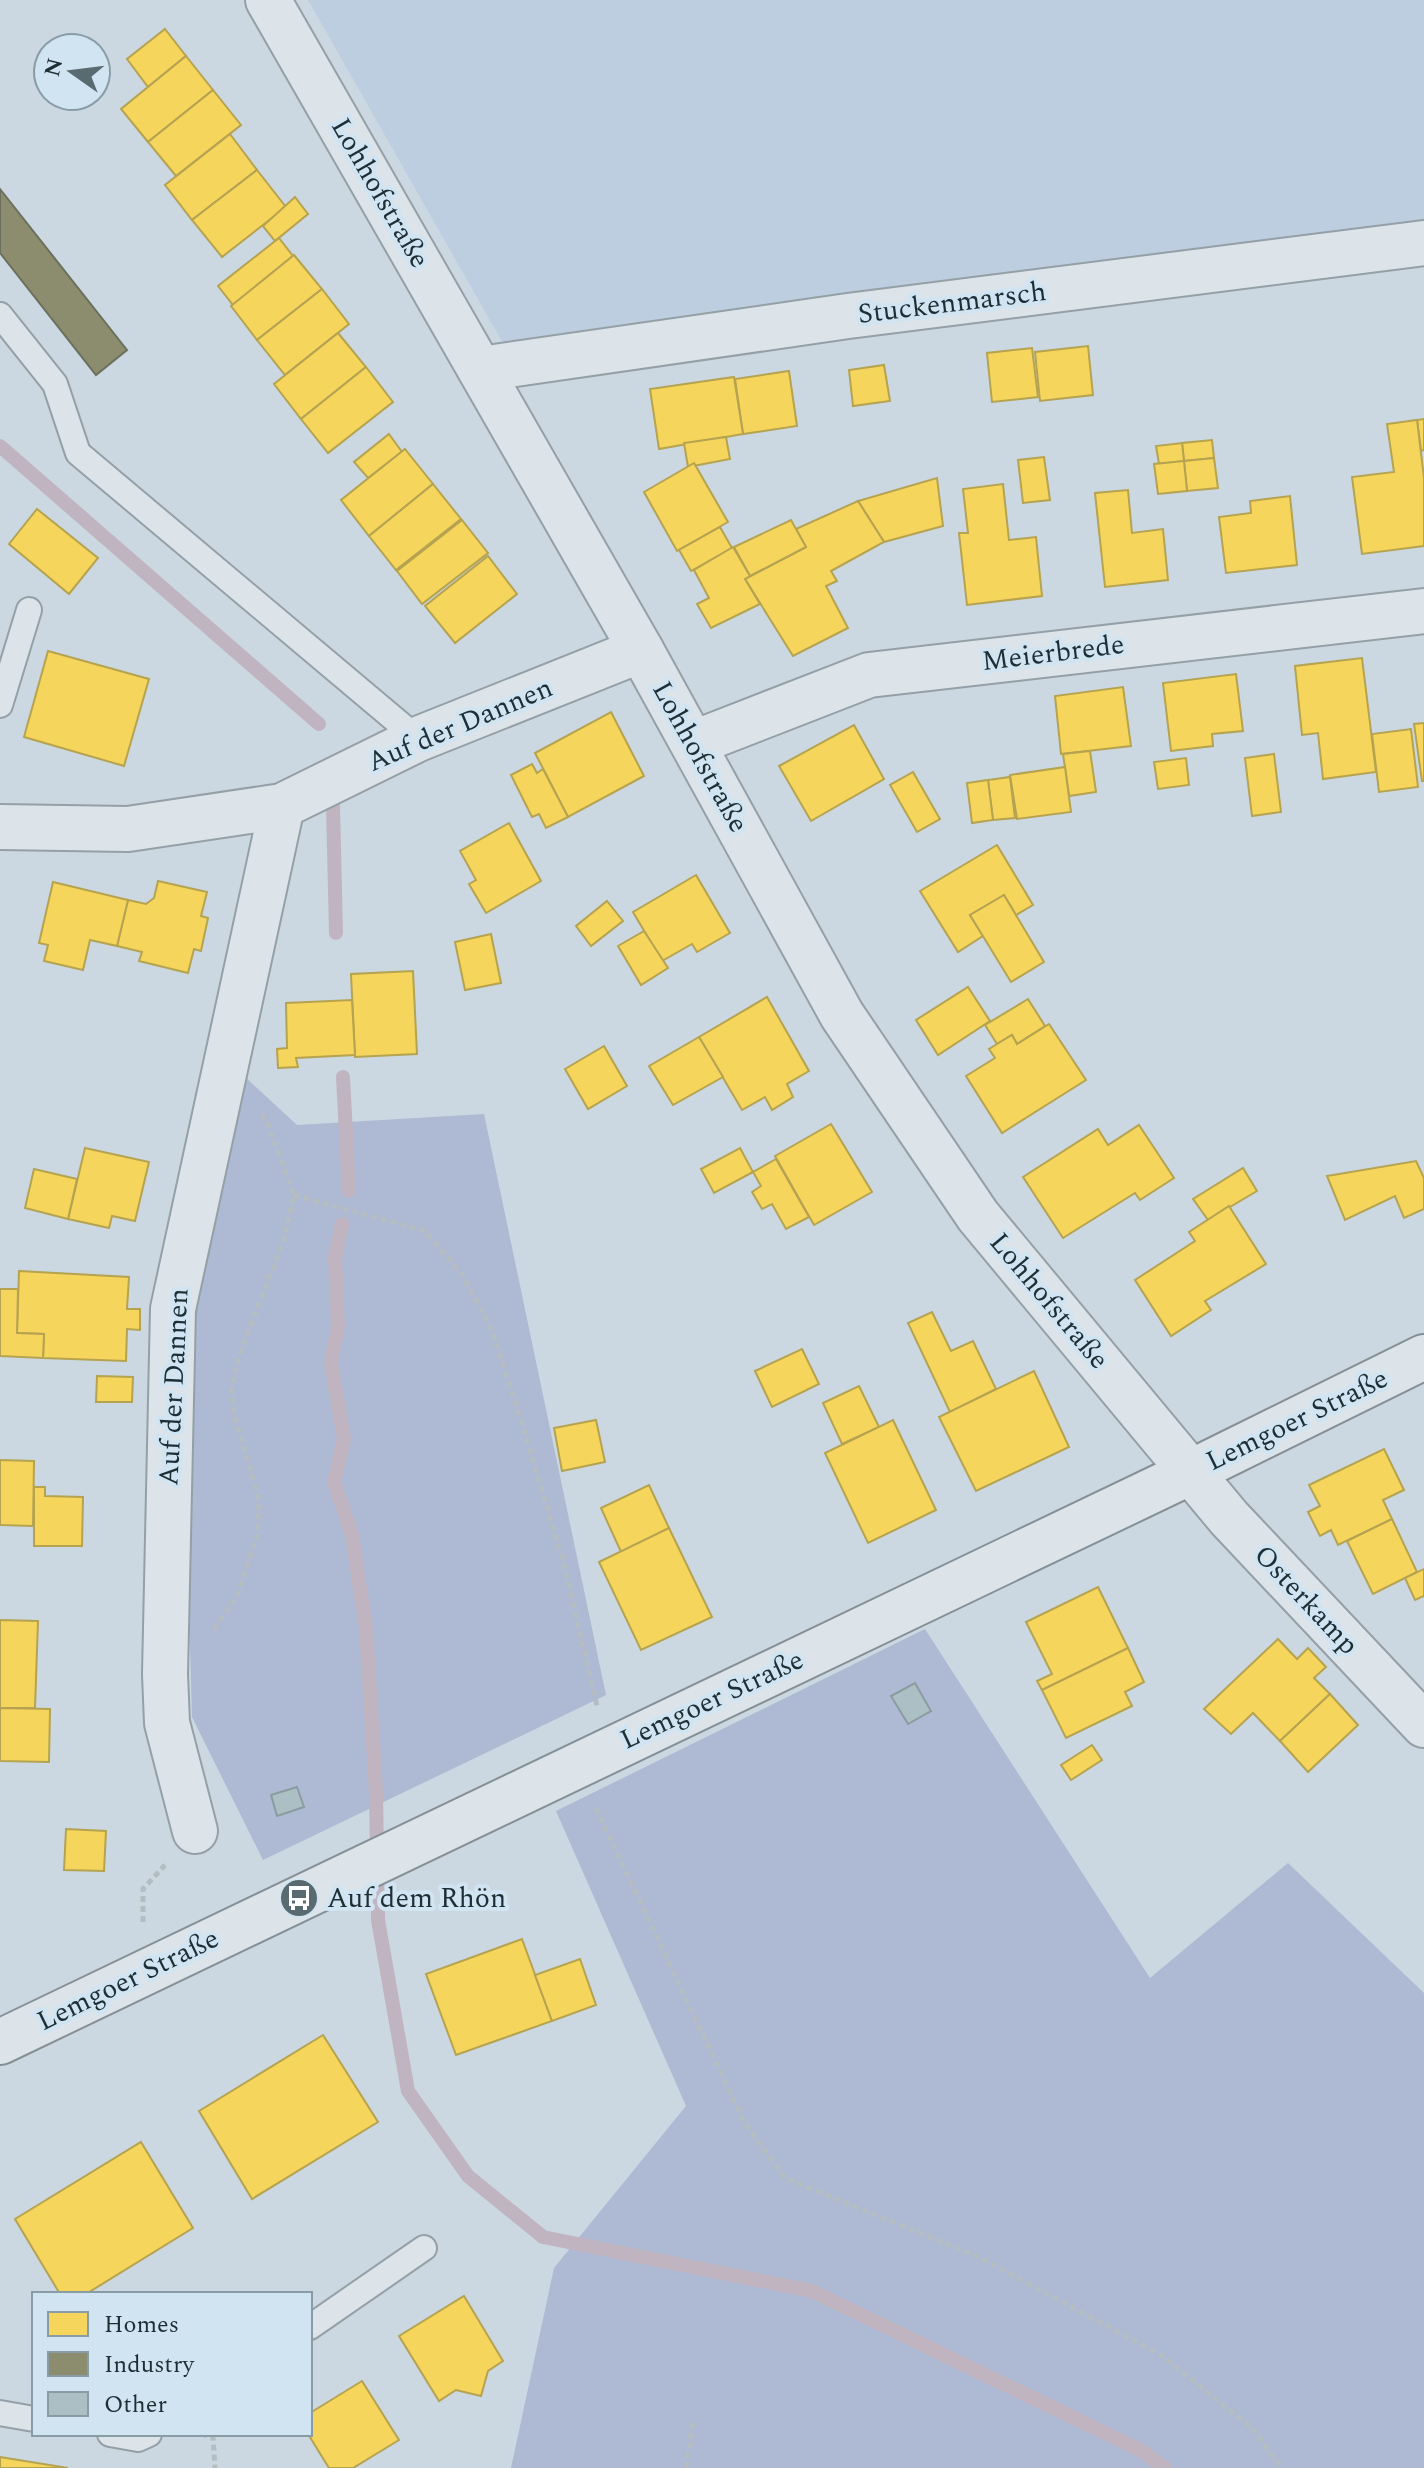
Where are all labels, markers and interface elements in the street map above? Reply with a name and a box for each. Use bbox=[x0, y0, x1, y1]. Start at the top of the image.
north arrow bbox=[32, 32, 112, 112]
text: N bbox=[36, 55, 72, 80]
street label: Lohhofstraße bbox=[319, 110, 441, 276]
street label: Stuckenmarsch bbox=[855, 270, 1049, 336]
street label: Meierbrede bbox=[979, 623, 1127, 683]
street label: Auf der Dannen bbox=[361, 667, 559, 783]
street label: Lohhofstraße bbox=[641, 673, 759, 841]
street label: Lohhofstraße bbox=[979, 1223, 1119, 1379]
street label: Auf der Dannen bbox=[147, 1287, 201, 1487]
street label: Lemgoer Straße bbox=[1199, 1357, 1395, 1483]
street label: Osterkamp bbox=[1243, 1535, 1369, 1665]
street label: Lemgoer Straße bbox=[613, 1639, 811, 1761]
bus stop icon: Auf dem Rhön bbox=[278, 1877, 320, 1919]
place label: Auf dem Rhön bbox=[327, 1877, 506, 1920]
street label: Lemgoer Straße bbox=[30, 1917, 226, 2043]
legend bbox=[32, 2292, 312, 2436]
text: Homes bbox=[104, 2307, 179, 2343]
text: Industry bbox=[104, 2347, 196, 2383]
text: Other bbox=[104, 2387, 167, 2423]

